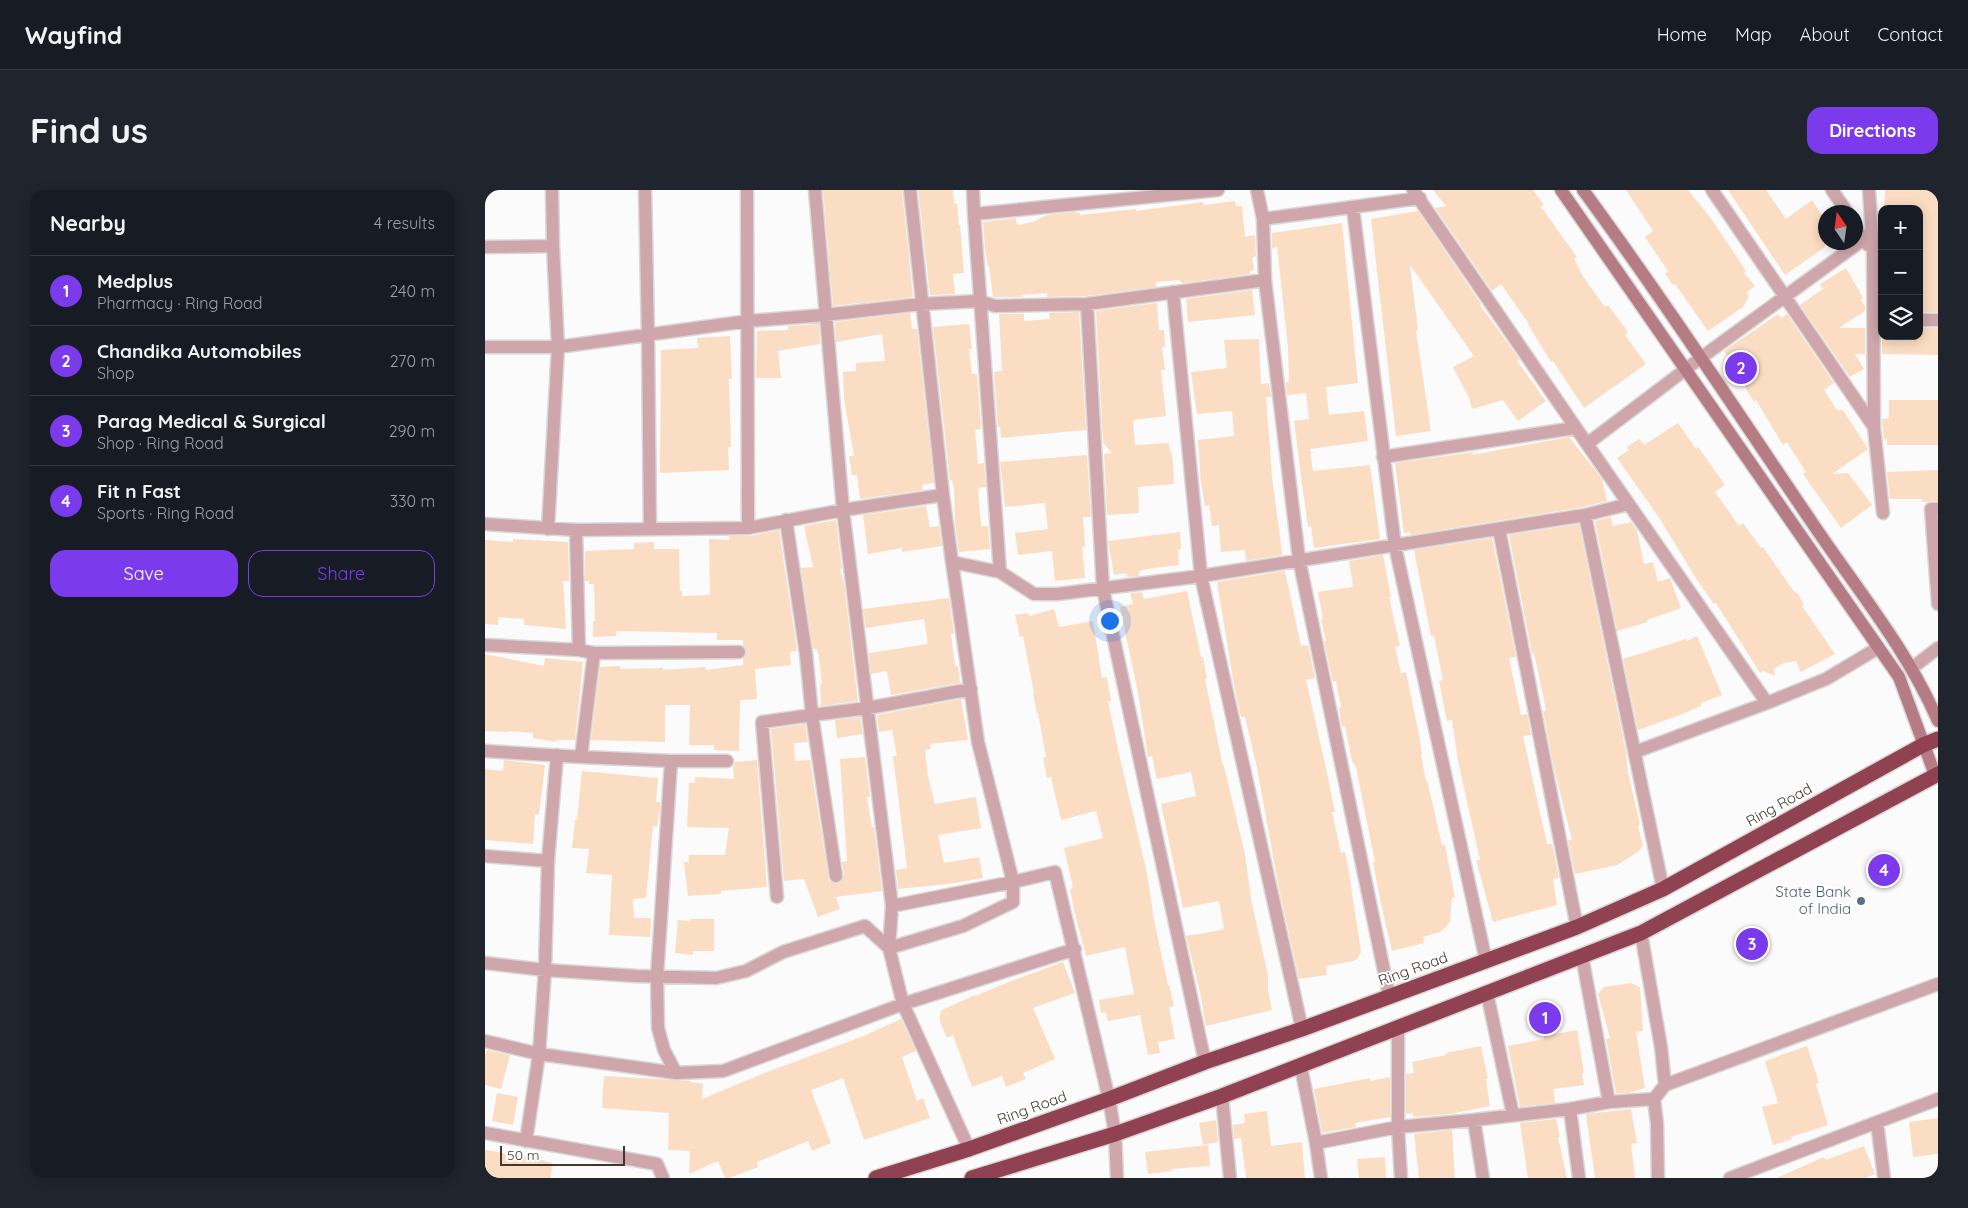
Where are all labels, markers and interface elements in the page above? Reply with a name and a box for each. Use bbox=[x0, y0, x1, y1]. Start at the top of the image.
text: Wayfind bbox=[25, 20, 122, 50]
text: Home bbox=[1657, 23, 1707, 46]
text: Map bbox=[1735, 23, 1772, 46]
text: About bbox=[1800, 23, 1850, 46]
text: Contact bbox=[1878, 23, 1943, 46]
button: Directions bbox=[1807, 107, 1938, 154]
text: Find us bbox=[30, 108, 148, 152]
north arrow bbox=[1818, 205, 1863, 250]
map controls bbox=[1878, 205, 1923, 340]
button: + bbox=[1878, 205, 1923, 250]
text: Nearby bbox=[50, 210, 126, 236]
text: 4 results bbox=[374, 213, 435, 233]
button: − bbox=[1878, 250, 1923, 295]
text: Medplus bbox=[97, 269, 173, 293]
text: 1 bbox=[63, 281, 69, 301]
text: 240 m bbox=[389, 281, 435, 301]
text: Pharmacy · Ring Road bbox=[97, 293, 262, 313]
button: layers bbox=[1878, 295, 1923, 340]
text: Chandika Automobiles bbox=[97, 339, 301, 363]
pin: 2 bbox=[1725, 349, 1757, 387]
text: 2 bbox=[61, 351, 71, 371]
text: 270 m bbox=[390, 351, 435, 371]
text: Shop bbox=[97, 363, 134, 383]
text: Parag Medical & Surgical bbox=[97, 409, 326, 433]
text: 3 bbox=[62, 421, 70, 441]
text: 290 m bbox=[389, 421, 435, 441]
text: Shop · Ring Road bbox=[97, 433, 224, 453]
text: Fit n Fast bbox=[97, 479, 181, 503]
text: 4 bbox=[61, 491, 71, 511]
text: 330 m bbox=[390, 491, 435, 511]
text: Sports · Ring Road bbox=[97, 503, 234, 523]
button: Save bbox=[50, 550, 238, 597]
button: Share bbox=[248, 550, 435, 597]
your location bbox=[1097, 608, 1123, 634]
street label: Ring Road bbox=[1742, 779, 1815, 830]
pin: 4 bbox=[1868, 851, 1900, 889]
place label: State Bank of India bbox=[1775, 882, 1851, 918]
marker: State Bank of India bbox=[1855, 895, 1867, 907]
pin: 3 bbox=[1736, 925, 1768, 963]
street label: Ring Road bbox=[1375, 947, 1450, 990]
pin: 1 bbox=[1529, 999, 1561, 1037]
street label: Ring Road bbox=[994, 1086, 1069, 1129]
scale bar bbox=[500, 1143, 625, 1166]
text: 50 m bbox=[507, 1146, 540, 1164]

